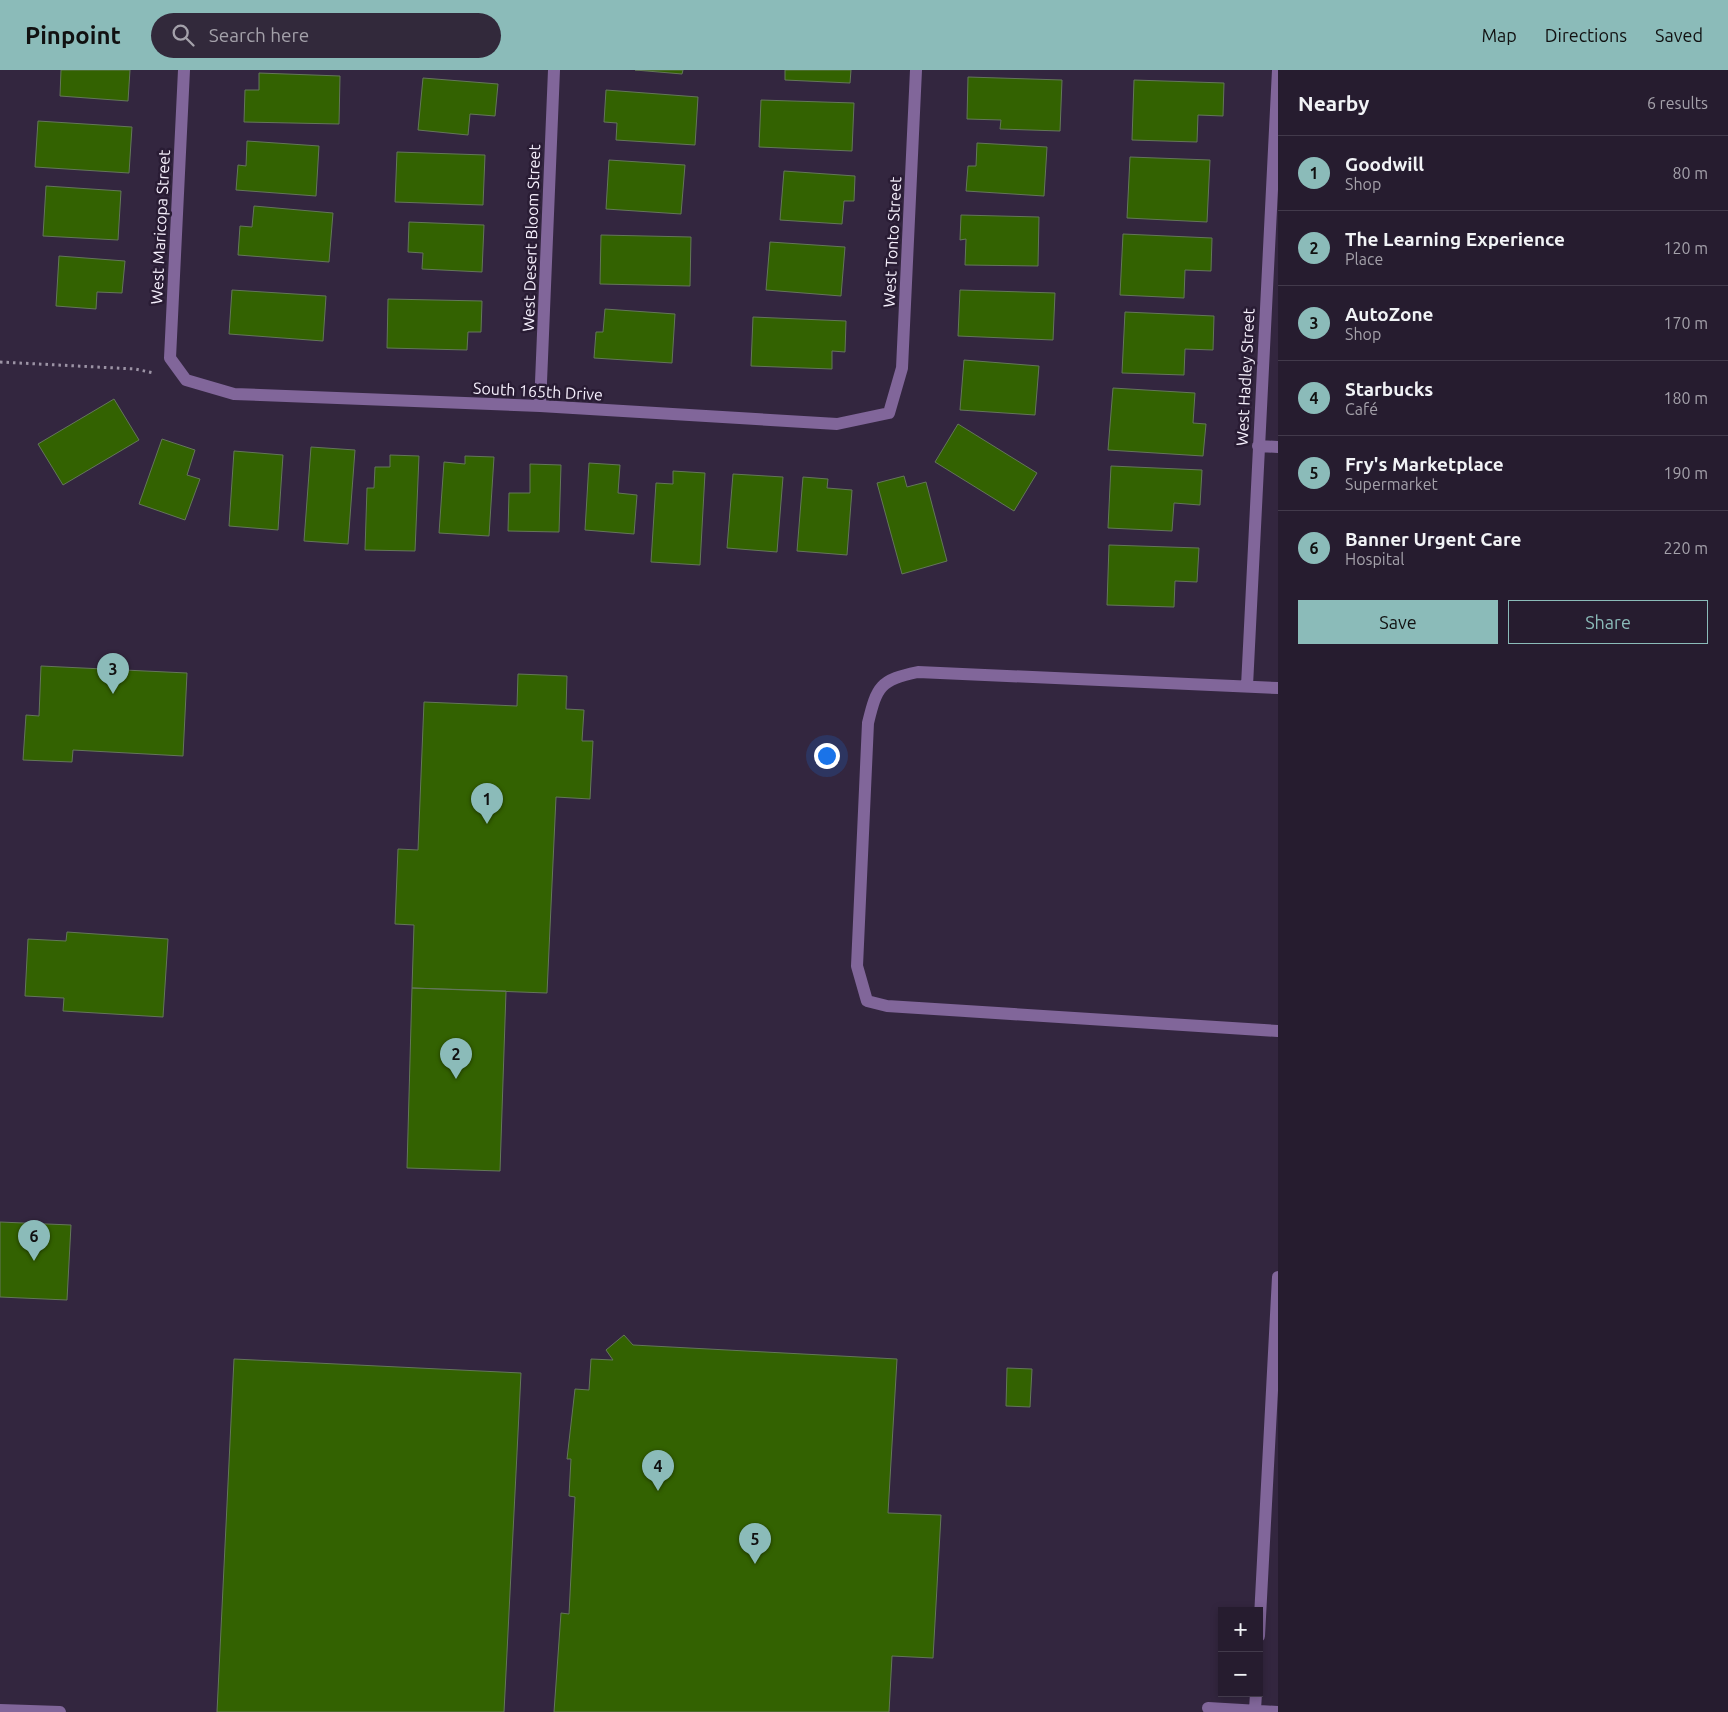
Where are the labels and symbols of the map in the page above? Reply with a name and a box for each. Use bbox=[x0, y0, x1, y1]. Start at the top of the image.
street label: West Desert Bloom Street bbox=[519, 143, 543, 332]
street label: West Maricopa Street bbox=[147, 148, 173, 305]
street label: West Tonto Street bbox=[880, 175, 904, 308]
street label: West Hadley Street bbox=[1232, 307, 1258, 446]
street label: South 165th Drive bbox=[473, 379, 603, 403]
pin: 3 bbox=[97, 653, 129, 694]
your location bbox=[814, 743, 840, 769]
pin: 1 bbox=[471, 783, 503, 824]
pin: 2 bbox=[440, 1038, 472, 1079]
pin: 6 bbox=[18, 1220, 50, 1261]
pin: 4 bbox=[642, 1450, 674, 1491]
pin: 5 bbox=[739, 1523, 771, 1564]

